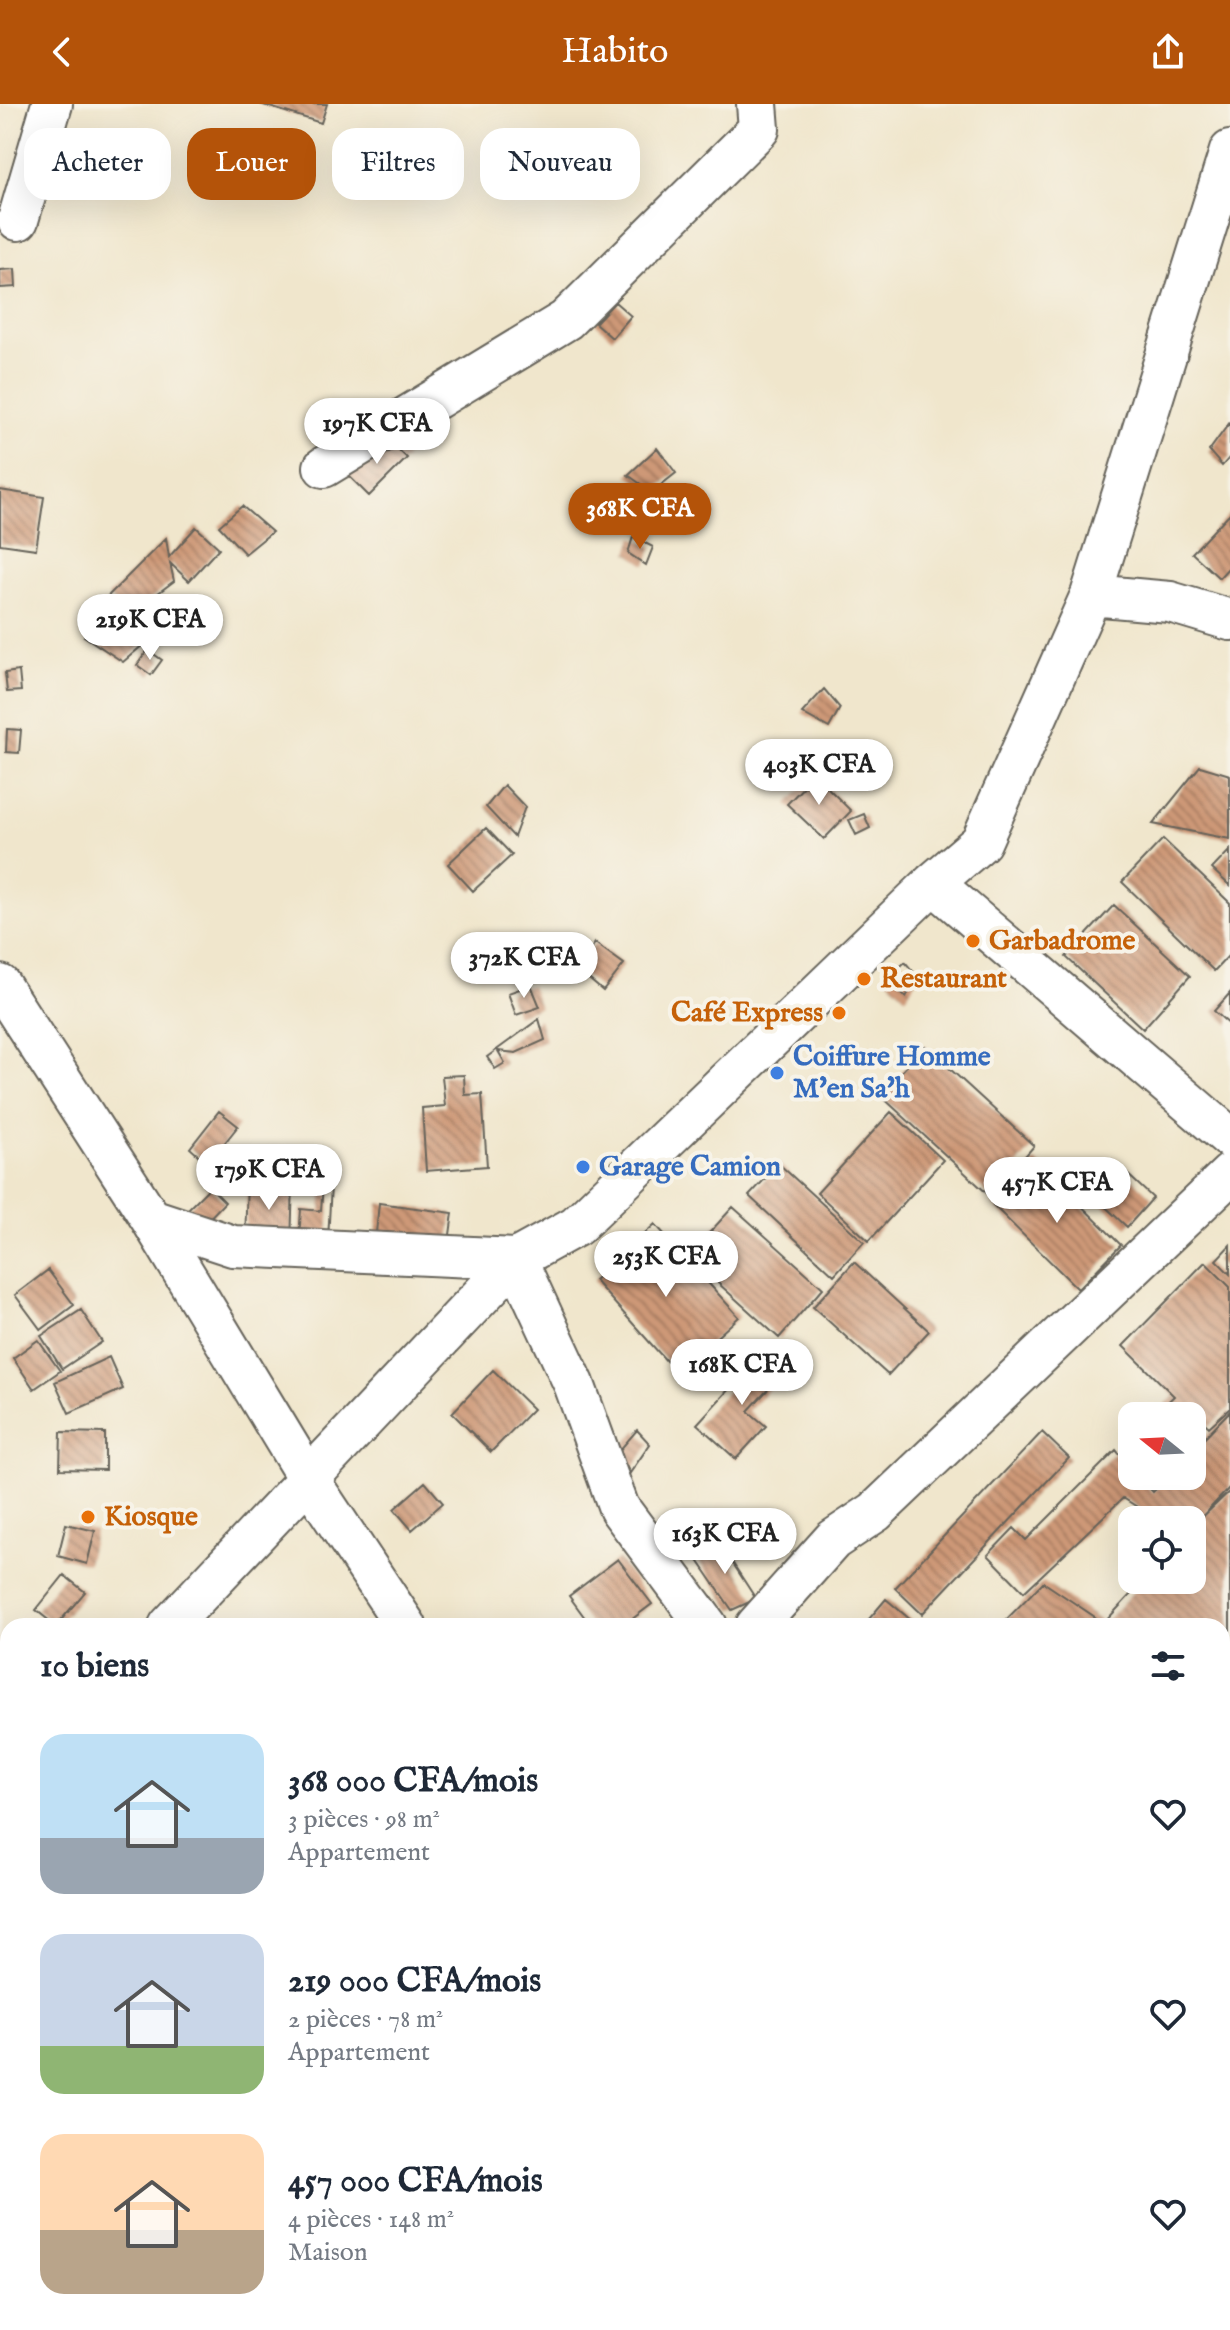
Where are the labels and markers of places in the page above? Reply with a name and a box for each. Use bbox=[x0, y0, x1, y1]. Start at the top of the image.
pin: 197K CFA bbox=[294, 398, 460, 466]
pin: 368K CFA bbox=[557, 483, 723, 551]
pin: 219K CFA bbox=[67, 594, 233, 662]
pin: 403K CFA bbox=[736, 739, 902, 807]
place label: Garbadrome bbox=[989, 924, 1136, 959]
pin: 372K CFA bbox=[441, 932, 607, 1000]
marker: Garbadrome bbox=[964, 932, 982, 950]
place label: Restaurant bbox=[880, 962, 1007, 997]
marker: Restaurant bbox=[855, 970, 873, 988]
place label: Café Express bbox=[671, 996, 823, 1031]
marker: Café Express bbox=[830, 1004, 848, 1022]
place label: Coiffure Homme M'en Sa'h bbox=[793, 1040, 991, 1107]
marker: Coiffure Homme M'en Sa'h bbox=[768, 1064, 786, 1082]
pin: 179K CFA bbox=[186, 1144, 352, 1212]
place label: Garage Camion bbox=[599, 1150, 781, 1185]
pin: 457K CFA bbox=[974, 1157, 1140, 1225]
marker: Garage Camion bbox=[574, 1158, 592, 1176]
pin: 253K CFA bbox=[583, 1231, 749, 1299]
pin: 168K CFA bbox=[659, 1339, 825, 1407]
place label: Kiosque bbox=[104, 1500, 198, 1535]
marker: Kiosque bbox=[79, 1508, 97, 1526]
pin: 163K CFA bbox=[642, 1508, 808, 1576]

